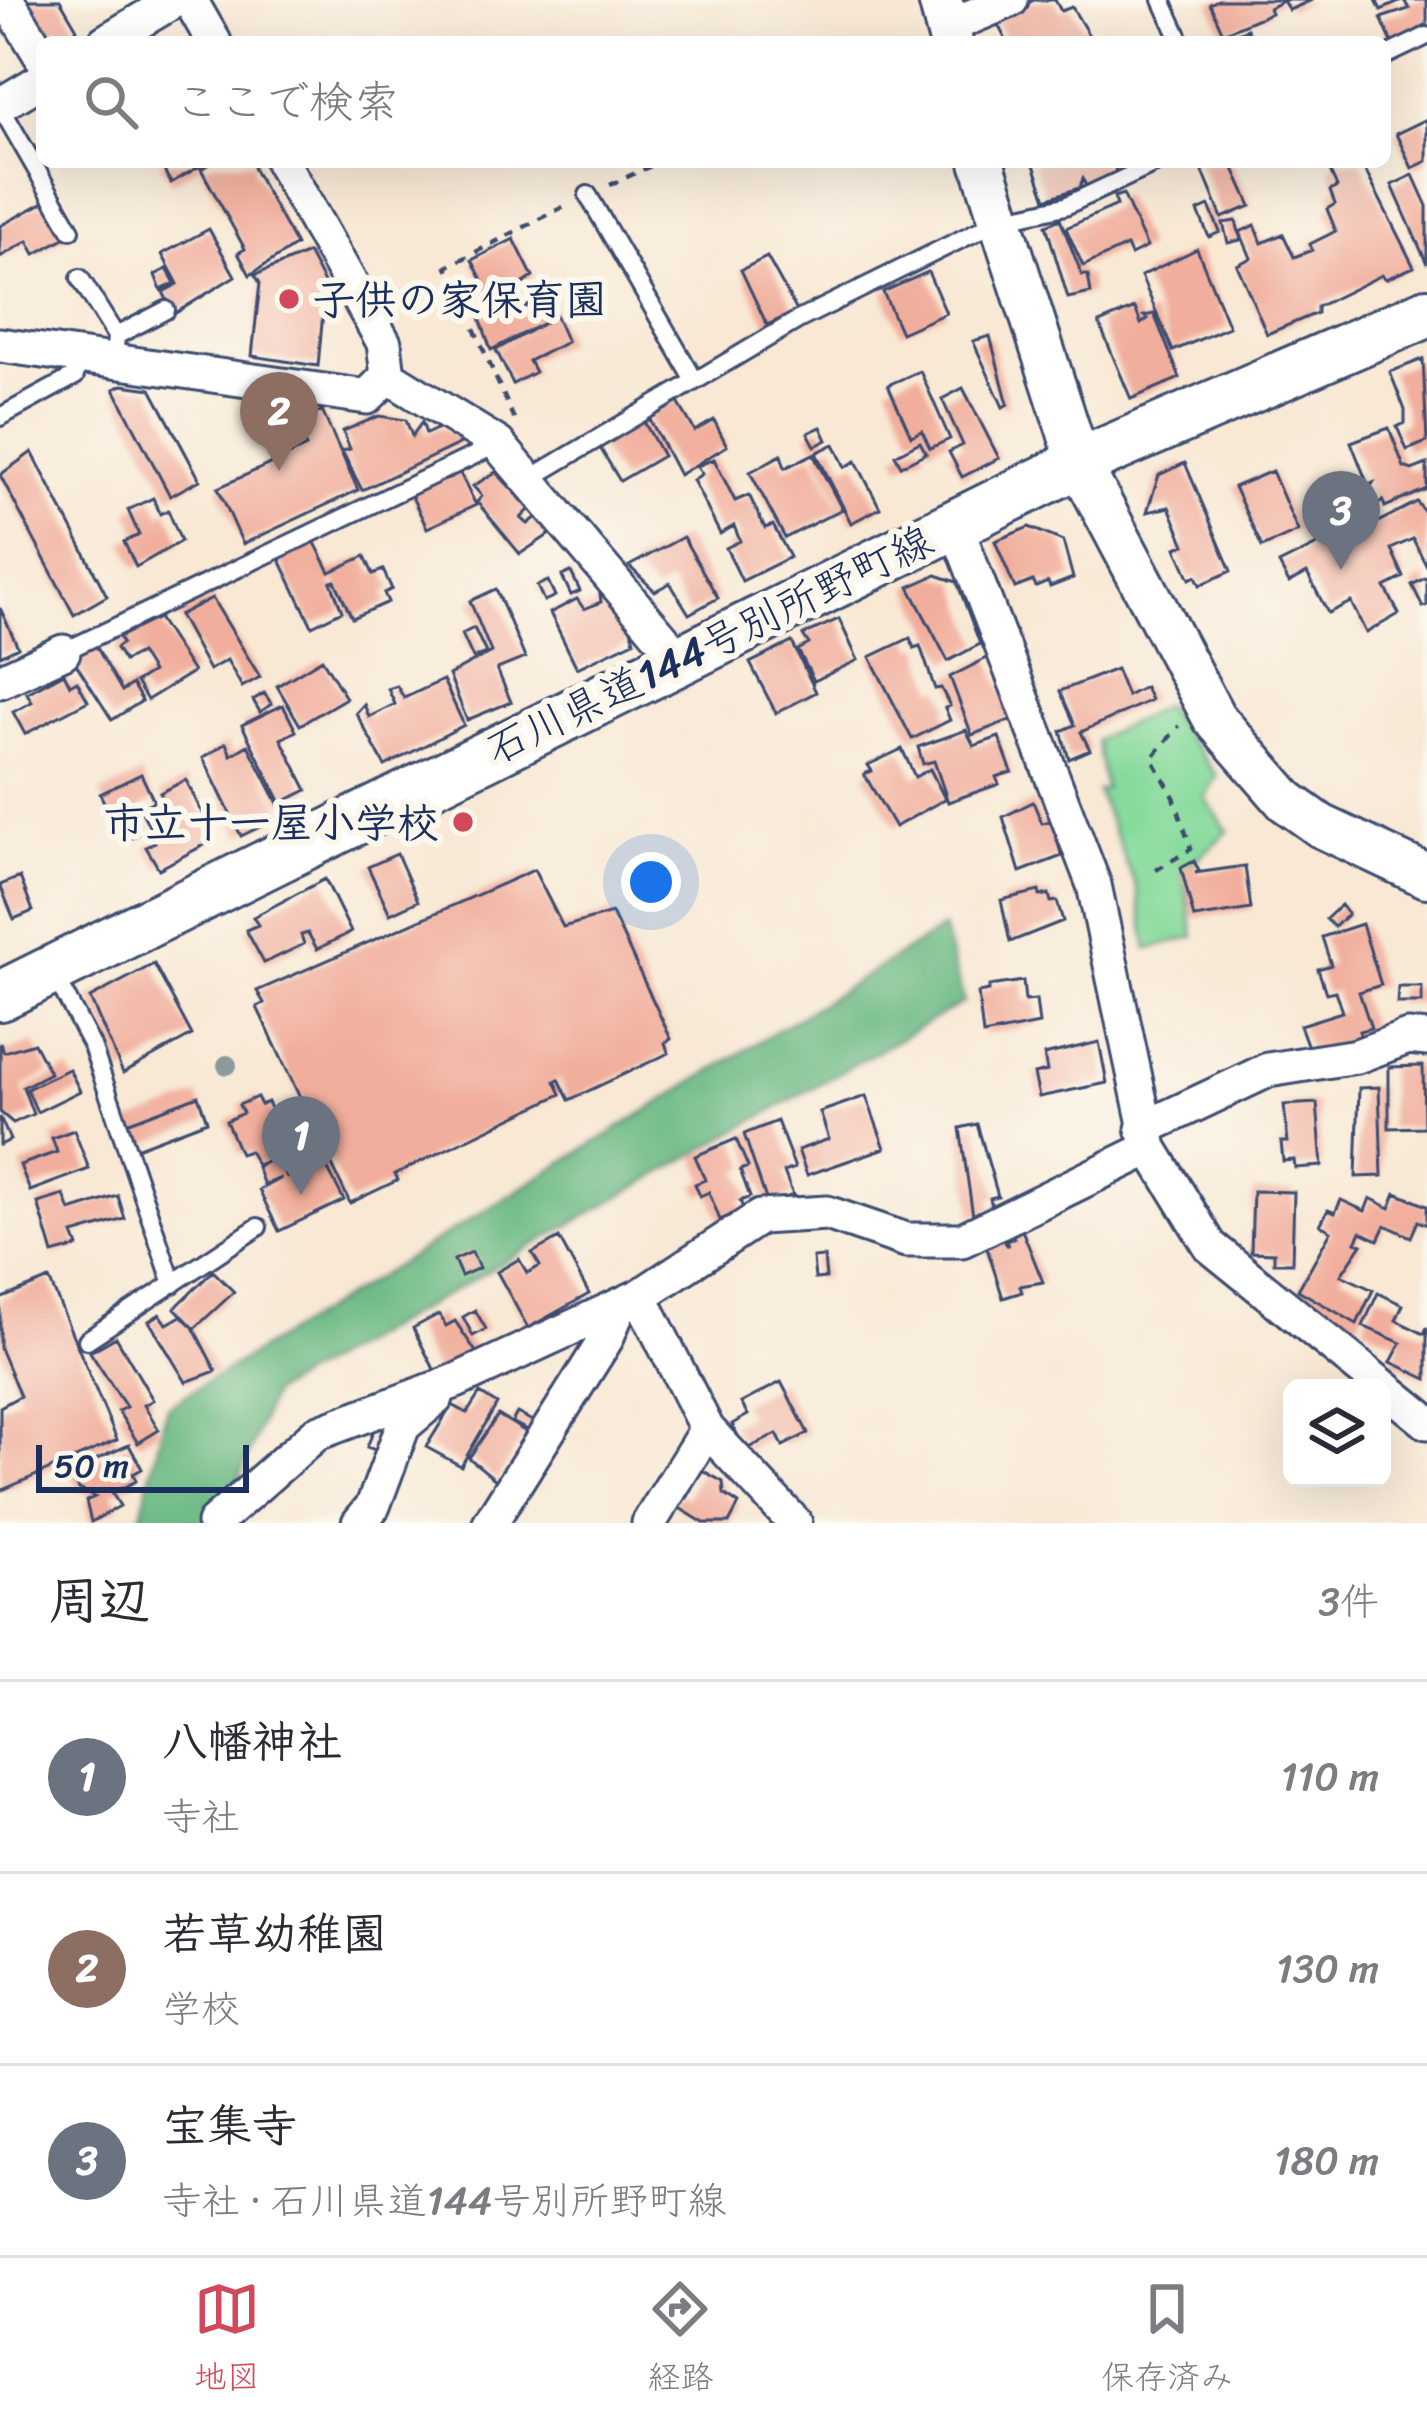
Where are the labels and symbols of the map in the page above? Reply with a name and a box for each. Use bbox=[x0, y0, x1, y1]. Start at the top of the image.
place label: 子供の家保育園 bbox=[313, 263, 607, 337]
marker: 子供の家保育園 bbox=[276, 286, 302, 312]
pin: 2 bbox=[240, 372, 318, 471]
pin: 3 bbox=[1302, 471, 1380, 570]
street label: 石川県道144号別所野町線 bbox=[473, 504, 946, 786]
place label: 市立十一屋小学校 bbox=[103, 786, 439, 860]
marker: 市立十一屋小学校 bbox=[450, 809, 476, 835]
your location bbox=[621, 852, 681, 912]
pin: 1 bbox=[262, 1096, 340, 1195]
scale bar bbox=[36, 1439, 249, 1492]

